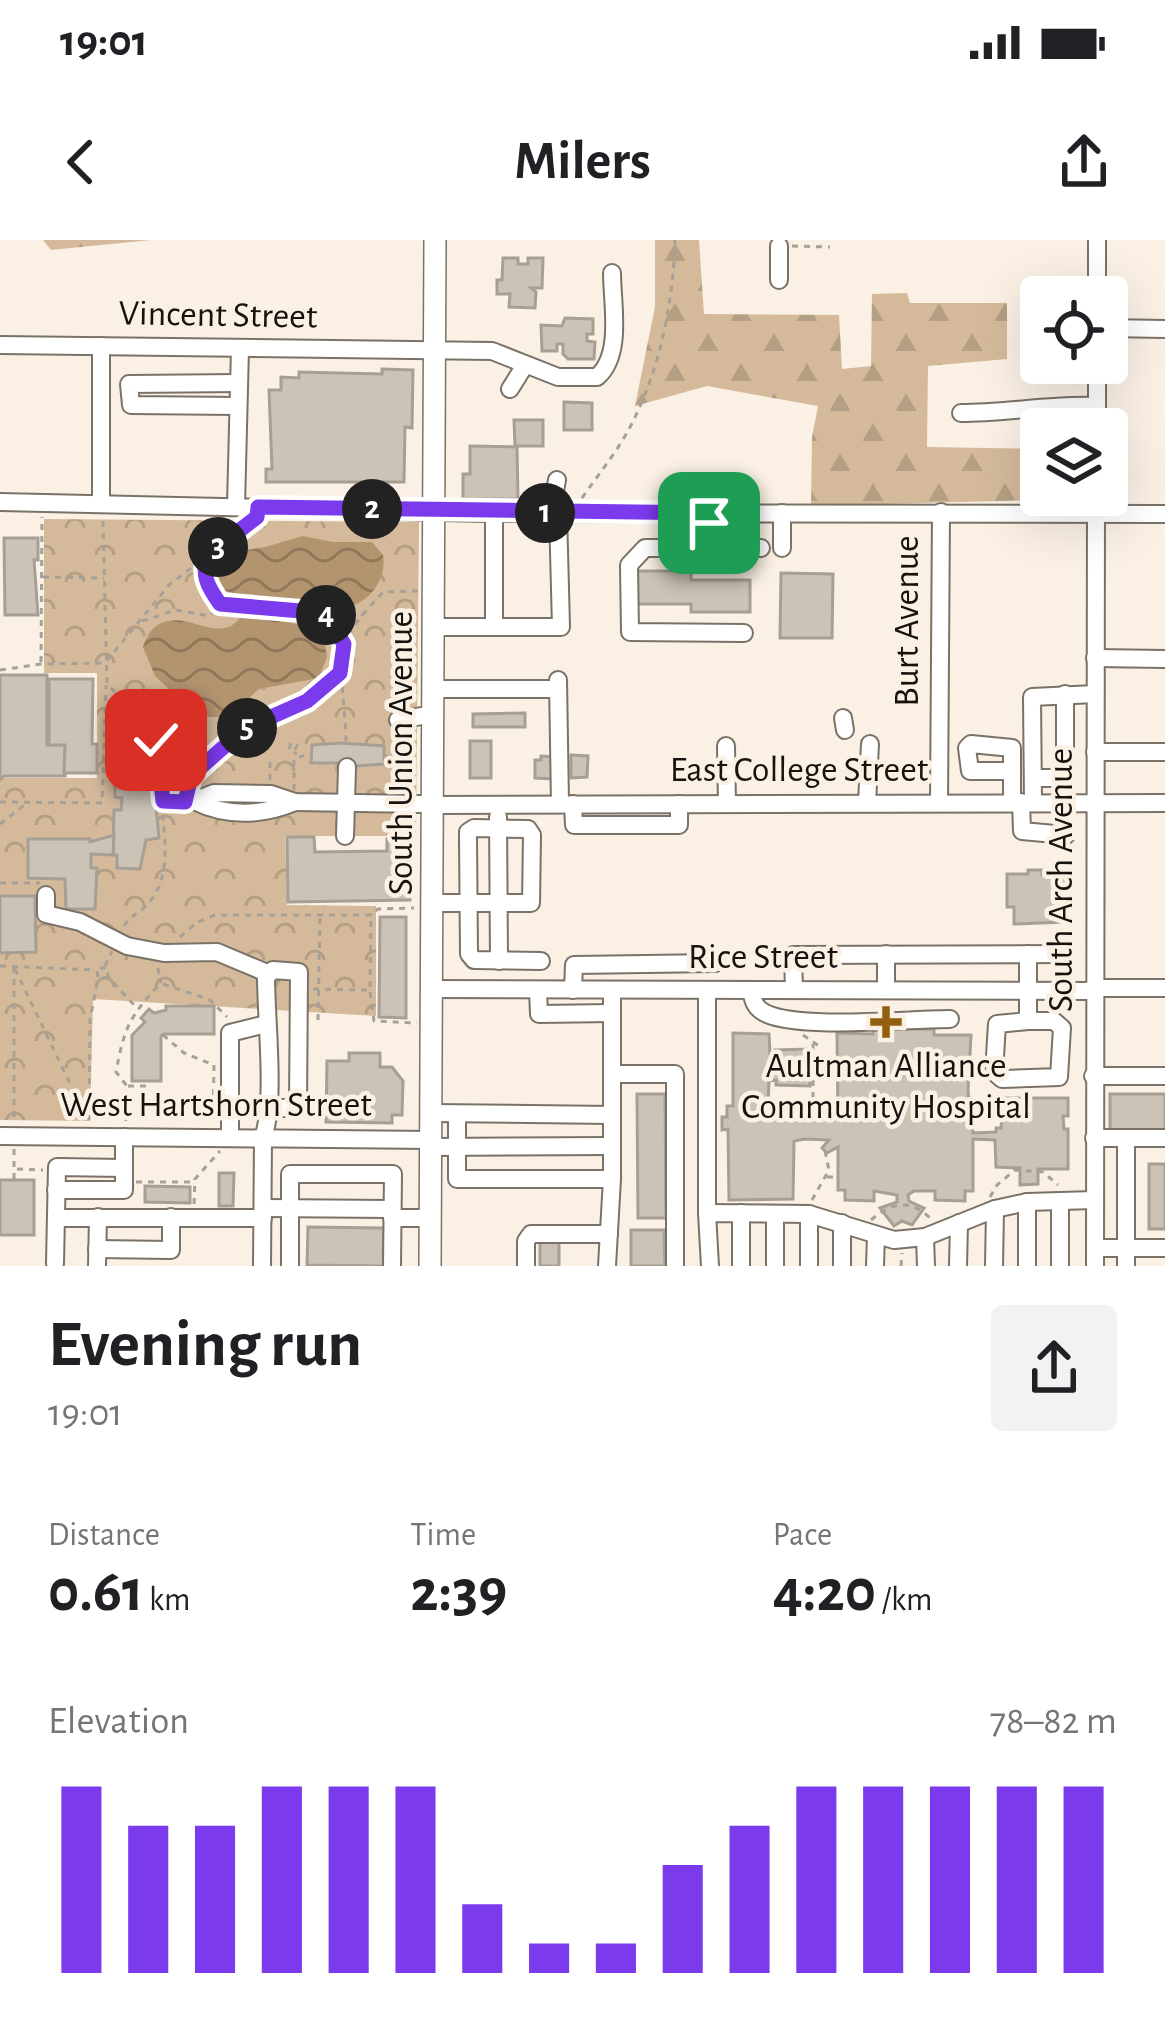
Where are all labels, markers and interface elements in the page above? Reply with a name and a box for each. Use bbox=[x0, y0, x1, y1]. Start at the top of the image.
text: 19:01 bbox=[60, 19, 148, 64]
icon: back bbox=[48, 129, 114, 195]
icon: share bbox=[1051, 129, 1117, 195]
text: Milers bbox=[514, 135, 651, 189]
map controls bbox=[1020, 276, 1128, 516]
button: locate bbox=[1020, 276, 1128, 384]
street label: Vincent Street bbox=[118, 295, 318, 335]
button: layers bbox=[1020, 408, 1128, 516]
pin bbox=[658, 472, 760, 574]
pin: 2 bbox=[342, 479, 402, 539]
pin: 1 bbox=[515, 483, 575, 543]
icon: arrive bbox=[676, 490, 742, 556]
text: 2 bbox=[364, 492, 380, 525]
text: 1 bbox=[539, 496, 551, 529]
pin: 3 bbox=[188, 517, 248, 577]
text: 3 bbox=[211, 530, 225, 563]
street label: Burt Avenue bbox=[889, 535, 925, 707]
pin: 4 bbox=[296, 585, 356, 645]
text: 4 bbox=[318, 598, 334, 631]
street label: South Union Avenue bbox=[383, 611, 419, 895]
pin bbox=[105, 689, 207, 791]
pin: 5 bbox=[217, 698, 277, 758]
icon: check bbox=[123, 707, 189, 773]
text: 5 bbox=[240, 711, 254, 744]
street label: South Arch Avenue bbox=[1043, 748, 1079, 1012]
street label: East College Street bbox=[670, 752, 929, 788]
street label: Rice Street bbox=[688, 939, 838, 975]
marker: Aultman Alliance Community Hospital bbox=[870, 1006, 902, 1038]
place label: Aultman Alliance Community Hospital bbox=[741, 1048, 1031, 1125]
street label: West Hartshorn Street bbox=[60, 1087, 372, 1123]
button: share bbox=[991, 1305, 1117, 1431]
text: Evening run bbox=[48, 1312, 362, 1378]
text: 19:01 bbox=[48, 1394, 123, 1433]
text: Distance bbox=[48, 1519, 160, 1552]
text: Time bbox=[410, 1519, 476, 1552]
text: Pace bbox=[773, 1519, 832, 1552]
text: 0.61 bbox=[48, 1562, 144, 1622]
text: 2:39 bbox=[410, 1562, 507, 1622]
text: 4:20 bbox=[773, 1562, 876, 1622]
text: km bbox=[144, 1584, 191, 1617]
text: /km bbox=[876, 1584, 932, 1617]
text: Elevation bbox=[48, 1702, 189, 1741]
text: 78–82 m bbox=[990, 1702, 1117, 1741]

